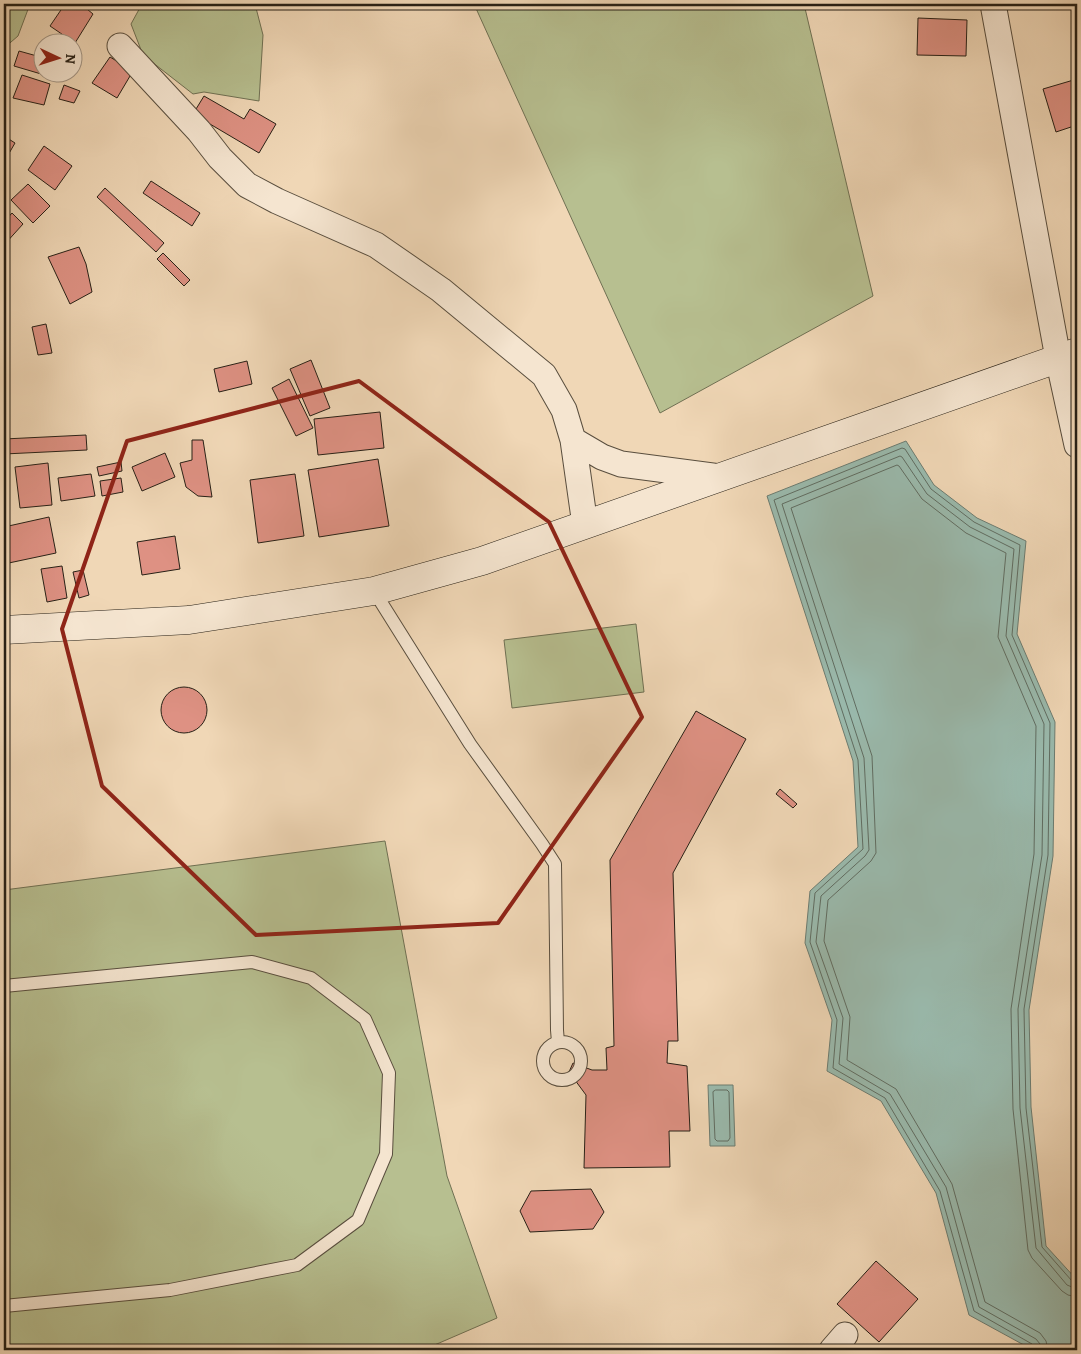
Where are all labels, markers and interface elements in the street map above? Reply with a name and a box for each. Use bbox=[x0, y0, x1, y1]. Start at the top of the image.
north arrow bbox=[32, 32, 82, 82]
text: N bbox=[61, 53, 80, 65]

